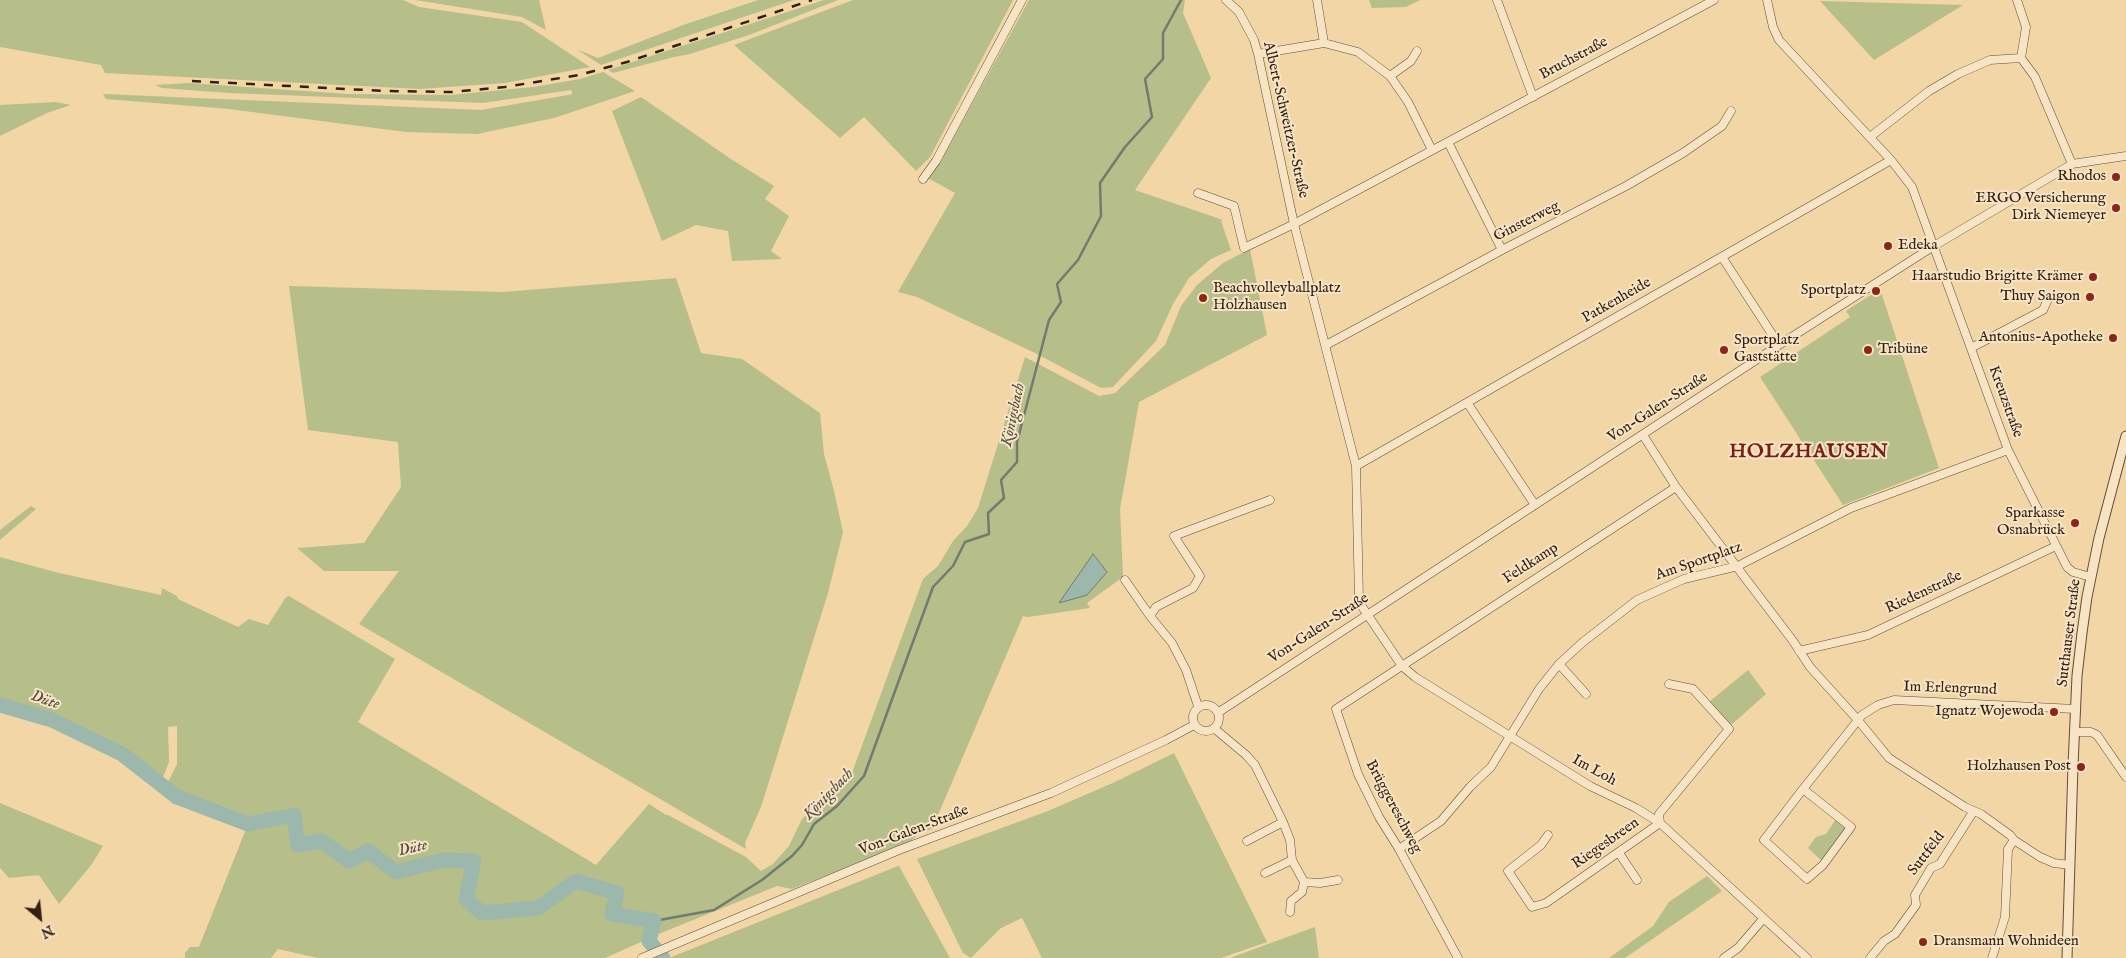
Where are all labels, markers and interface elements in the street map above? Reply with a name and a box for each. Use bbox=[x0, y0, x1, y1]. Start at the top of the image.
street label: Bruchstraße bbox=[1537, 34, 1611, 84]
street label: Albert-Schweitzer-Straße bbox=[1258, 40, 1312, 200]
place label: Rhodos bbox=[2057, 168, 2106, 186]
marker: Rhodos bbox=[2110, 171, 2122, 183]
place label: ERGO Versicherung Dirk Niemeyer bbox=[1976, 190, 2106, 225]
street label: Ginsterweg bbox=[1491, 198, 1563, 246]
marker: ERGO Versicherung Dirk Niemeyer bbox=[2110, 202, 2122, 214]
place label: Edeka bbox=[1898, 237, 1938, 255]
marker: Edeka bbox=[1882, 240, 1894, 252]
place label: Haarstudio Brigitte Krämer bbox=[1911, 268, 2083, 286]
marker: Haarstudio Brigitte Krämer bbox=[2087, 271, 2099, 283]
street label: Patkenheide bbox=[1579, 274, 1655, 328]
place label: Beachvolleyballplatz Holzhausen bbox=[1213, 280, 1341, 315]
place label: Sportplatz bbox=[1801, 282, 1866, 300]
marker: Sportplatz bbox=[1870, 285, 1882, 297]
place label: Thuy Saigon bbox=[2000, 288, 2080, 306]
marker: Thuy Saigon bbox=[2084, 291, 2096, 303]
marker: Beachvolleyballplatz Holzhausen bbox=[1197, 292, 1209, 304]
place label: Antonius-Apotheke bbox=[1979, 329, 2103, 347]
place label: Sportplatz Gaststätte bbox=[1734, 332, 1799, 367]
marker: Antonius-Apotheke bbox=[2107, 332, 2119, 344]
place label: Tribüne bbox=[1878, 341, 1928, 359]
marker: Sportplatz Gaststätte bbox=[1718, 344, 1730, 356]
marker: Tribüne bbox=[1862, 344, 1874, 356]
street label: Kreuzstraße bbox=[1984, 364, 2026, 440]
street label: Von-Galen-Straße bbox=[1605, 369, 1711, 447]
water label: Königsbach bbox=[998, 382, 1030, 448]
district label: HOLZHAUSEN bbox=[1728, 441, 1890, 465]
place label: Sparkasse Osnabrück bbox=[1997, 505, 2065, 540]
marker: Sparkasse Osnabrück bbox=[2069, 517, 2081, 529]
street label: Feldkamp bbox=[1500, 539, 1562, 589]
street label: Am Sportplatz bbox=[1653, 539, 1745, 585]
street label: Riedenstraße bbox=[1883, 567, 1965, 619]
street label: Sutthauser Straße bbox=[2054, 578, 2086, 688]
street label: Von-Galen-Straße bbox=[1266, 590, 1372, 668]
street label: Im Erlengrund bbox=[1903, 678, 1997, 700]
water label: Düte bbox=[28, 687, 62, 715]
place label: Ignatz Wojewoda bbox=[1935, 703, 2044, 721]
marker: Ignatz Wojewoda bbox=[2048, 706, 2060, 718]
street label: Im Loh bbox=[1569, 751, 1619, 791]
street label: Brüggereschweg bbox=[1361, 757, 1425, 857]
place label: Holzhausen Post bbox=[1967, 758, 2071, 776]
marker: Holzhausen Post bbox=[2075, 761, 2087, 773]
water label: Königsbach bbox=[800, 765, 858, 825]
street label: Von-Galen-Straße bbox=[857, 802, 971, 860]
street label: Riegesbreen bbox=[1569, 814, 1643, 874]
street label: Suttfeld bbox=[1905, 829, 1949, 879]
water label: Düte bbox=[397, 836, 429, 862]
north arrow bbox=[15, 893, 65, 943]
text: N bbox=[37, 920, 57, 942]
place label: Dransmann Wohnideen bbox=[1933, 933, 2079, 951]
marker: Dransmann Wohnideen bbox=[1917, 936, 1929, 948]

